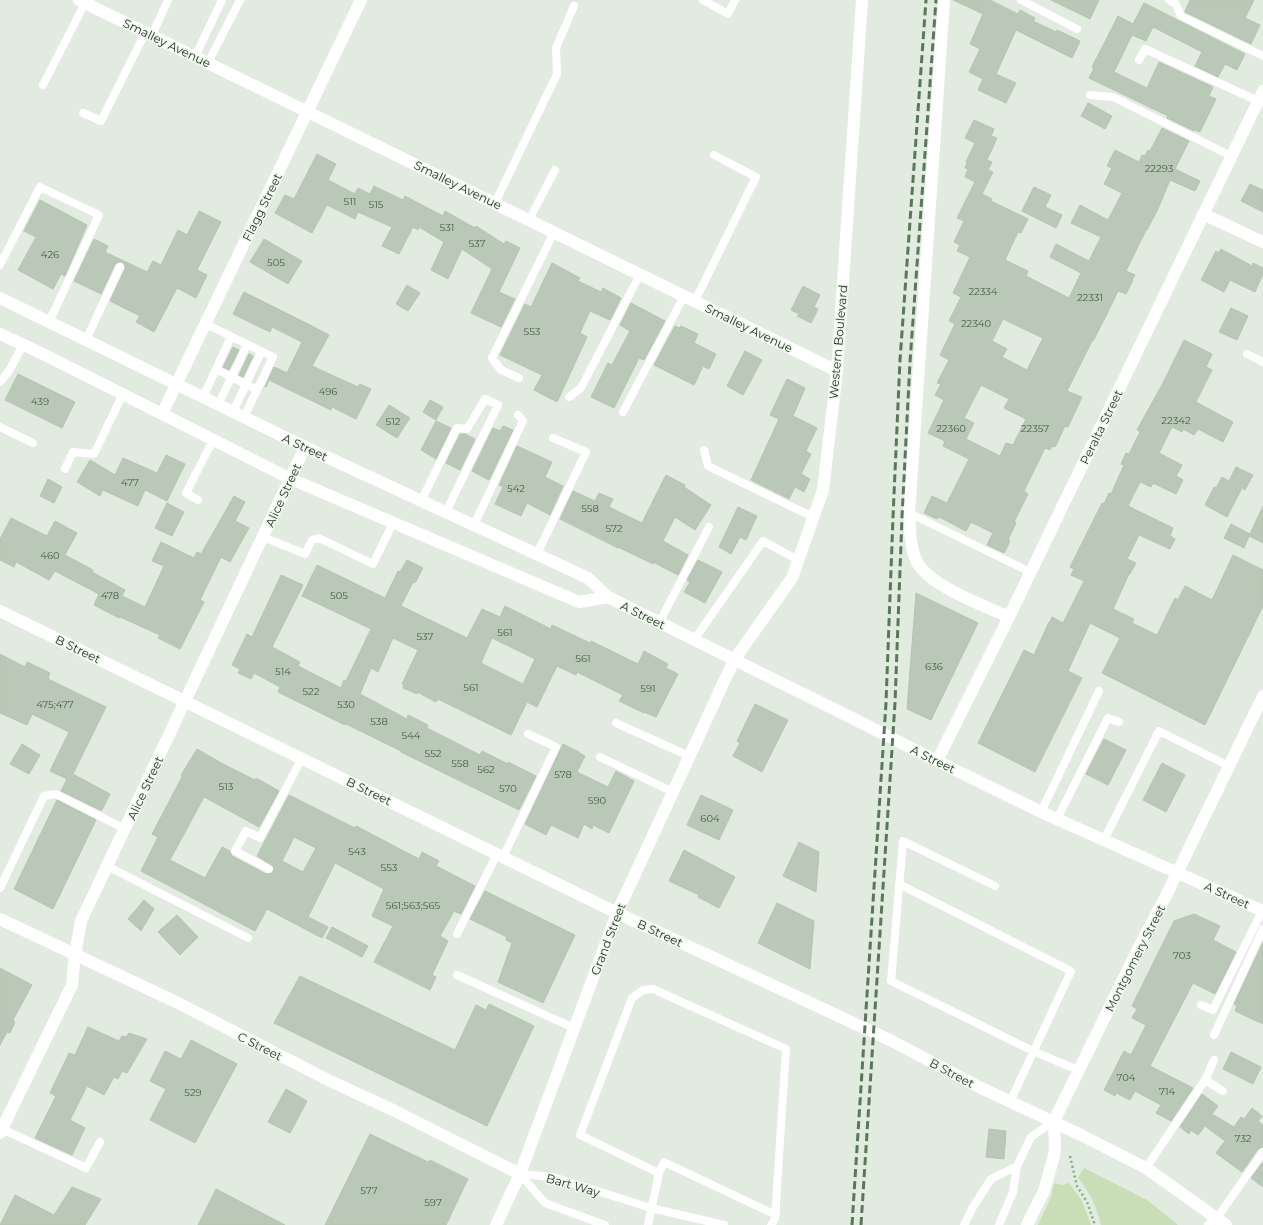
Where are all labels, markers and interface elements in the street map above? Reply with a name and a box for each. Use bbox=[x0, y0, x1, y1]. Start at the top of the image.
street label: Smalley Avenue bbox=[121, 15, 213, 71]
street label: Smalley Avenue bbox=[412, 157, 504, 213]
house number: 22293 bbox=[1145, 162, 1174, 175]
street label: Flagg Street bbox=[239, 170, 285, 243]
house number: 511 bbox=[344, 195, 356, 208]
house number: 515 bbox=[369, 198, 384, 211]
house number: 531 bbox=[440, 221, 454, 234]
house number: 537 bbox=[468, 237, 486, 250]
house number: 426 bbox=[41, 248, 59, 261]
house number: 505 bbox=[267, 256, 285, 269]
street label: Western Boulevard bbox=[826, 284, 850, 400]
house number: 22334 bbox=[968, 285, 998, 298]
house number: 22331 bbox=[1077, 291, 1103, 304]
street label: Smalley Avenue bbox=[703, 300, 795, 356]
house number: 22340 bbox=[961, 317, 991, 330]
house number: 553 bbox=[524, 325, 541, 338]
house number: 496 bbox=[319, 385, 337, 398]
street label: Peralta Street bbox=[1076, 387, 1126, 467]
house number: 439 bbox=[31, 395, 49, 408]
house number: 22342 bbox=[1161, 414, 1191, 427]
house number: 512 bbox=[386, 415, 401, 428]
house number: 22360 bbox=[936, 422, 966, 435]
house number: 22357 bbox=[1021, 422, 1049, 435]
street label: A Street bbox=[280, 430, 330, 464]
street label: Alice Street bbox=[262, 461, 304, 529]
house number: 477 bbox=[121, 476, 139, 489]
house number: 542 bbox=[507, 482, 525, 495]
house number: 558 bbox=[581, 502, 599, 515]
house number: 572 bbox=[605, 522, 623, 535]
house number: 460 bbox=[40, 549, 60, 562]
house number: 478 bbox=[101, 589, 119, 602]
house number: 505 bbox=[330, 589, 348, 602]
street label: A Street bbox=[618, 598, 668, 632]
house number: 561 bbox=[497, 626, 513, 639]
house number: 537 bbox=[416, 630, 434, 643]
street label: B Street bbox=[53, 632, 103, 666]
house number: 561 bbox=[575, 652, 591, 665]
house number: 636 bbox=[925, 660, 943, 673]
house number: 514 bbox=[275, 665, 291, 678]
house number: 561 bbox=[463, 681, 479, 694]
house number: 591 bbox=[640, 682, 656, 695]
house number: 522 bbox=[303, 685, 320, 698]
house number: 475;477 bbox=[36, 698, 74, 711]
house number: 530 bbox=[337, 698, 355, 711]
house number: 538 bbox=[370, 715, 388, 728]
house number: 544 bbox=[402, 729, 421, 742]
street label: A Street bbox=[908, 742, 958, 776]
house number: 552 bbox=[425, 747, 442, 760]
street label: Alice Street bbox=[124, 754, 166, 822]
house number: 558 bbox=[451, 757, 469, 770]
house number: 562 bbox=[477, 763, 495, 776]
house number: 578 bbox=[554, 768, 572, 781]
street label: B Street bbox=[344, 774, 394, 808]
house number: 513 bbox=[219, 780, 234, 793]
house number: 570 bbox=[499, 782, 517, 795]
house number: 590 bbox=[588, 794, 607, 807]
house number: 604 bbox=[700, 812, 720, 825]
house number: 543 bbox=[348, 845, 366, 858]
house number: 553 bbox=[381, 861, 398, 874]
street label: A Street bbox=[1202, 878, 1252, 912]
house number: 561;563;565 bbox=[386, 899, 441, 912]
street label: Grand Street bbox=[587, 901, 629, 977]
street label: Montgomery Street bbox=[1102, 902, 1169, 1014]
street label: B Street bbox=[635, 916, 685, 950]
house number: 703 bbox=[1173, 949, 1191, 962]
street label: C Street bbox=[235, 1028, 285, 1064]
street label: B Street bbox=[927, 1055, 977, 1091]
house number: 704 bbox=[1117, 1071, 1136, 1084]
house number: 714 bbox=[1159, 1085, 1175, 1098]
house number: 529 bbox=[184, 1086, 202, 1099]
house number: 732 bbox=[1234, 1132, 1252, 1145]
street label: Bart Way bbox=[544, 1170, 602, 1200]
house number: 577 bbox=[360, 1184, 378, 1197]
house number: 597 bbox=[424, 1196, 442, 1209]

